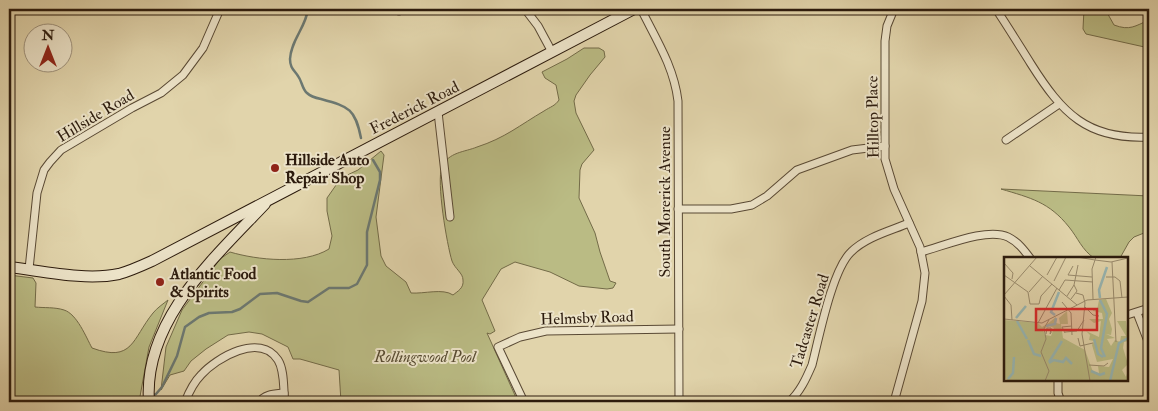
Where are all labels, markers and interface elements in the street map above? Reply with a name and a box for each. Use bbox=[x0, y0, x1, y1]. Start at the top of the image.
north arrow bbox=[22, 22, 72, 72]
text: N bbox=[41, 27, 55, 44]
street label: Hilltop Place bbox=[862, 75, 885, 159]
street label: Frederick Road bbox=[366, 77, 463, 139]
street label: Hillside Road bbox=[53, 85, 138, 147]
street label: South Morerick Avenue bbox=[655, 126, 675, 278]
place label: Hillside Auto Repair Shop bbox=[285, 150, 370, 189]
marker: Hillside Auto Repair Shop bbox=[269, 162, 281, 174]
inset map bbox=[1004, 257, 1128, 381]
place label: Atlantic Food & Spirits bbox=[169, 264, 256, 303]
street label: Tadcaster Road bbox=[786, 272, 834, 371]
marker: Atlantic Food & Spirits bbox=[154, 276, 166, 288]
street label: Helmsby Road bbox=[540, 306, 634, 330]
park label: Rollingwood Pool bbox=[373, 347, 477, 367]

